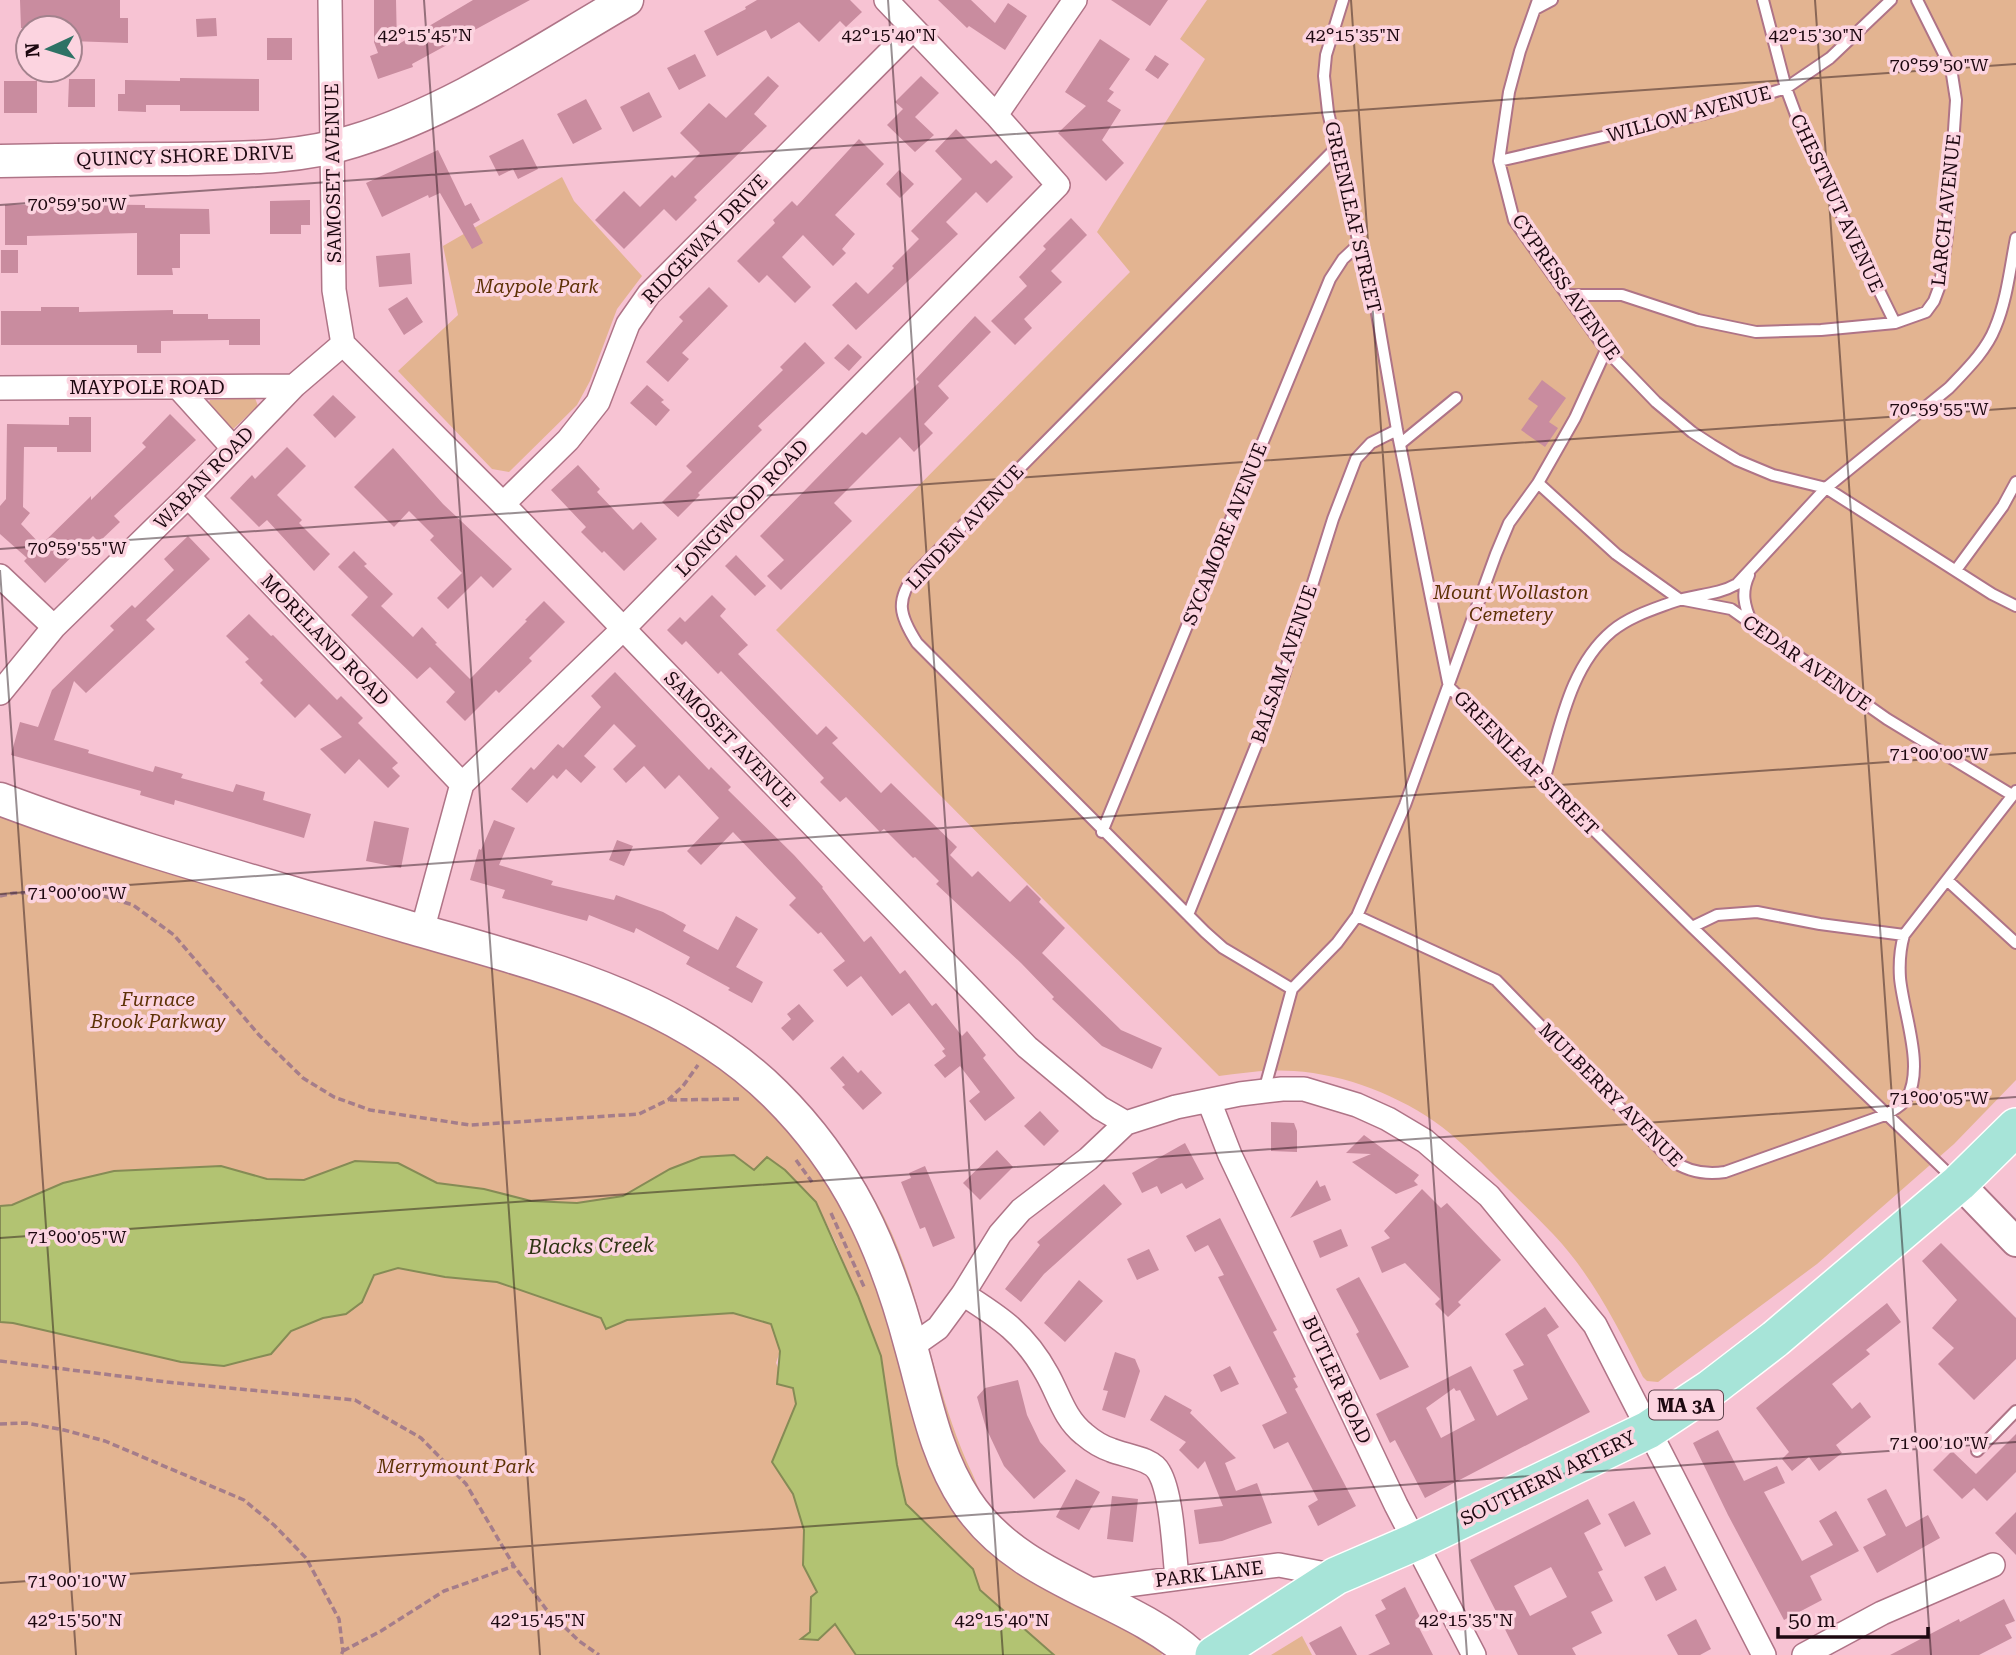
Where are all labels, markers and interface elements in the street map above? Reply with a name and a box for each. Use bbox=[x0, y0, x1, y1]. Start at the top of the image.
north arrow bbox=[14, 14, 84, 84]
text: 42°15'45"N bbox=[378, 24, 472, 45]
text: 42°15'40"N bbox=[842, 24, 936, 45]
text: 42°15'35"N bbox=[1306, 24, 1400, 45]
text: 42°15'30"N bbox=[1769, 24, 1863, 45]
text: N bbox=[21, 42, 45, 58]
text: 70°59'50"W bbox=[1890, 54, 1989, 75]
street label: WILLOW AVENUE bbox=[1604, 81, 1774, 147]
street label: SAMOSET AVENUE bbox=[320, 83, 346, 263]
street label: CHESTNUT AVENUE bbox=[1786, 110, 1888, 296]
street label: GREENLEAF STREET bbox=[1320, 119, 1386, 315]
street label: LARCH AVENUE bbox=[1927, 133, 1965, 287]
street label: QUINCY SHORE DRIVE bbox=[76, 141, 294, 171]
street label: RIDGEWAY DRIVE bbox=[637, 170, 773, 308]
text: 70°59'50"W bbox=[28, 193, 127, 214]
street label: CYPRESS AVENUE bbox=[1507, 210, 1625, 364]
park label: Maypole Park bbox=[475, 275, 599, 298]
street label: MAYPOLE ROAD bbox=[69, 376, 225, 399]
text: 70°59'55"W bbox=[1890, 398, 1989, 419]
street label: WABAN ROAD bbox=[149, 422, 259, 534]
street label: LONGWOOD ROAD bbox=[671, 435, 813, 581]
street label: SYCAMORE AVENUE bbox=[1178, 440, 1272, 628]
street label: LINDEN AVENUE bbox=[902, 460, 1028, 594]
text: 70°59'55"W bbox=[28, 537, 127, 558]
street label: MORELAND ROAD bbox=[256, 569, 394, 711]
park label: Mount Wollaston Cemetery bbox=[1432, 581, 1589, 626]
street label: BALSAM AVENUE bbox=[1246, 582, 1322, 746]
street label: CEDAR AVENUE bbox=[1738, 610, 1876, 716]
street label: SAMOSET AVENUE bbox=[659, 666, 801, 812]
street label: GREENLEAF STREET bbox=[1449, 686, 1603, 840]
text: 71°00'00"W bbox=[1890, 743, 1989, 764]
text: 71°00'00"W bbox=[28, 882, 127, 903]
park label: Furnace Brook Parkway bbox=[90, 988, 226, 1033]
street label: MULBERRY AVENUE bbox=[1534, 1018, 1688, 1172]
text: 71°00'05"W bbox=[1890, 1087, 1989, 1108]
text: 71°00'05"W bbox=[28, 1226, 127, 1247]
water label: Blacks Creek bbox=[527, 1233, 655, 1259]
street label: BUTLER ROAD bbox=[1297, 1312, 1377, 1448]
road number: MA 3A bbox=[1649, 1390, 1723, 1420]
street label: SOUTHERN ARTERY bbox=[1457, 1426, 1639, 1530]
text: 71°00'10"W bbox=[1890, 1432, 1989, 1453]
park label: Merrymount Park bbox=[376, 1455, 536, 1478]
street label: PARK LANE bbox=[1153, 1556, 1265, 1592]
text: 71°00'10"W bbox=[28, 1570, 127, 1591]
scale bar bbox=[1778, 1596, 1928, 1640]
text: 50 m bbox=[1788, 1608, 1836, 1632]
text: 42°15'50"N bbox=[28, 1609, 122, 1630]
text: 42°15'45"N bbox=[491, 1609, 585, 1630]
text: 42°15'40"N bbox=[955, 1609, 1049, 1630]
text: 42°15'35"N bbox=[1419, 1609, 1513, 1630]

